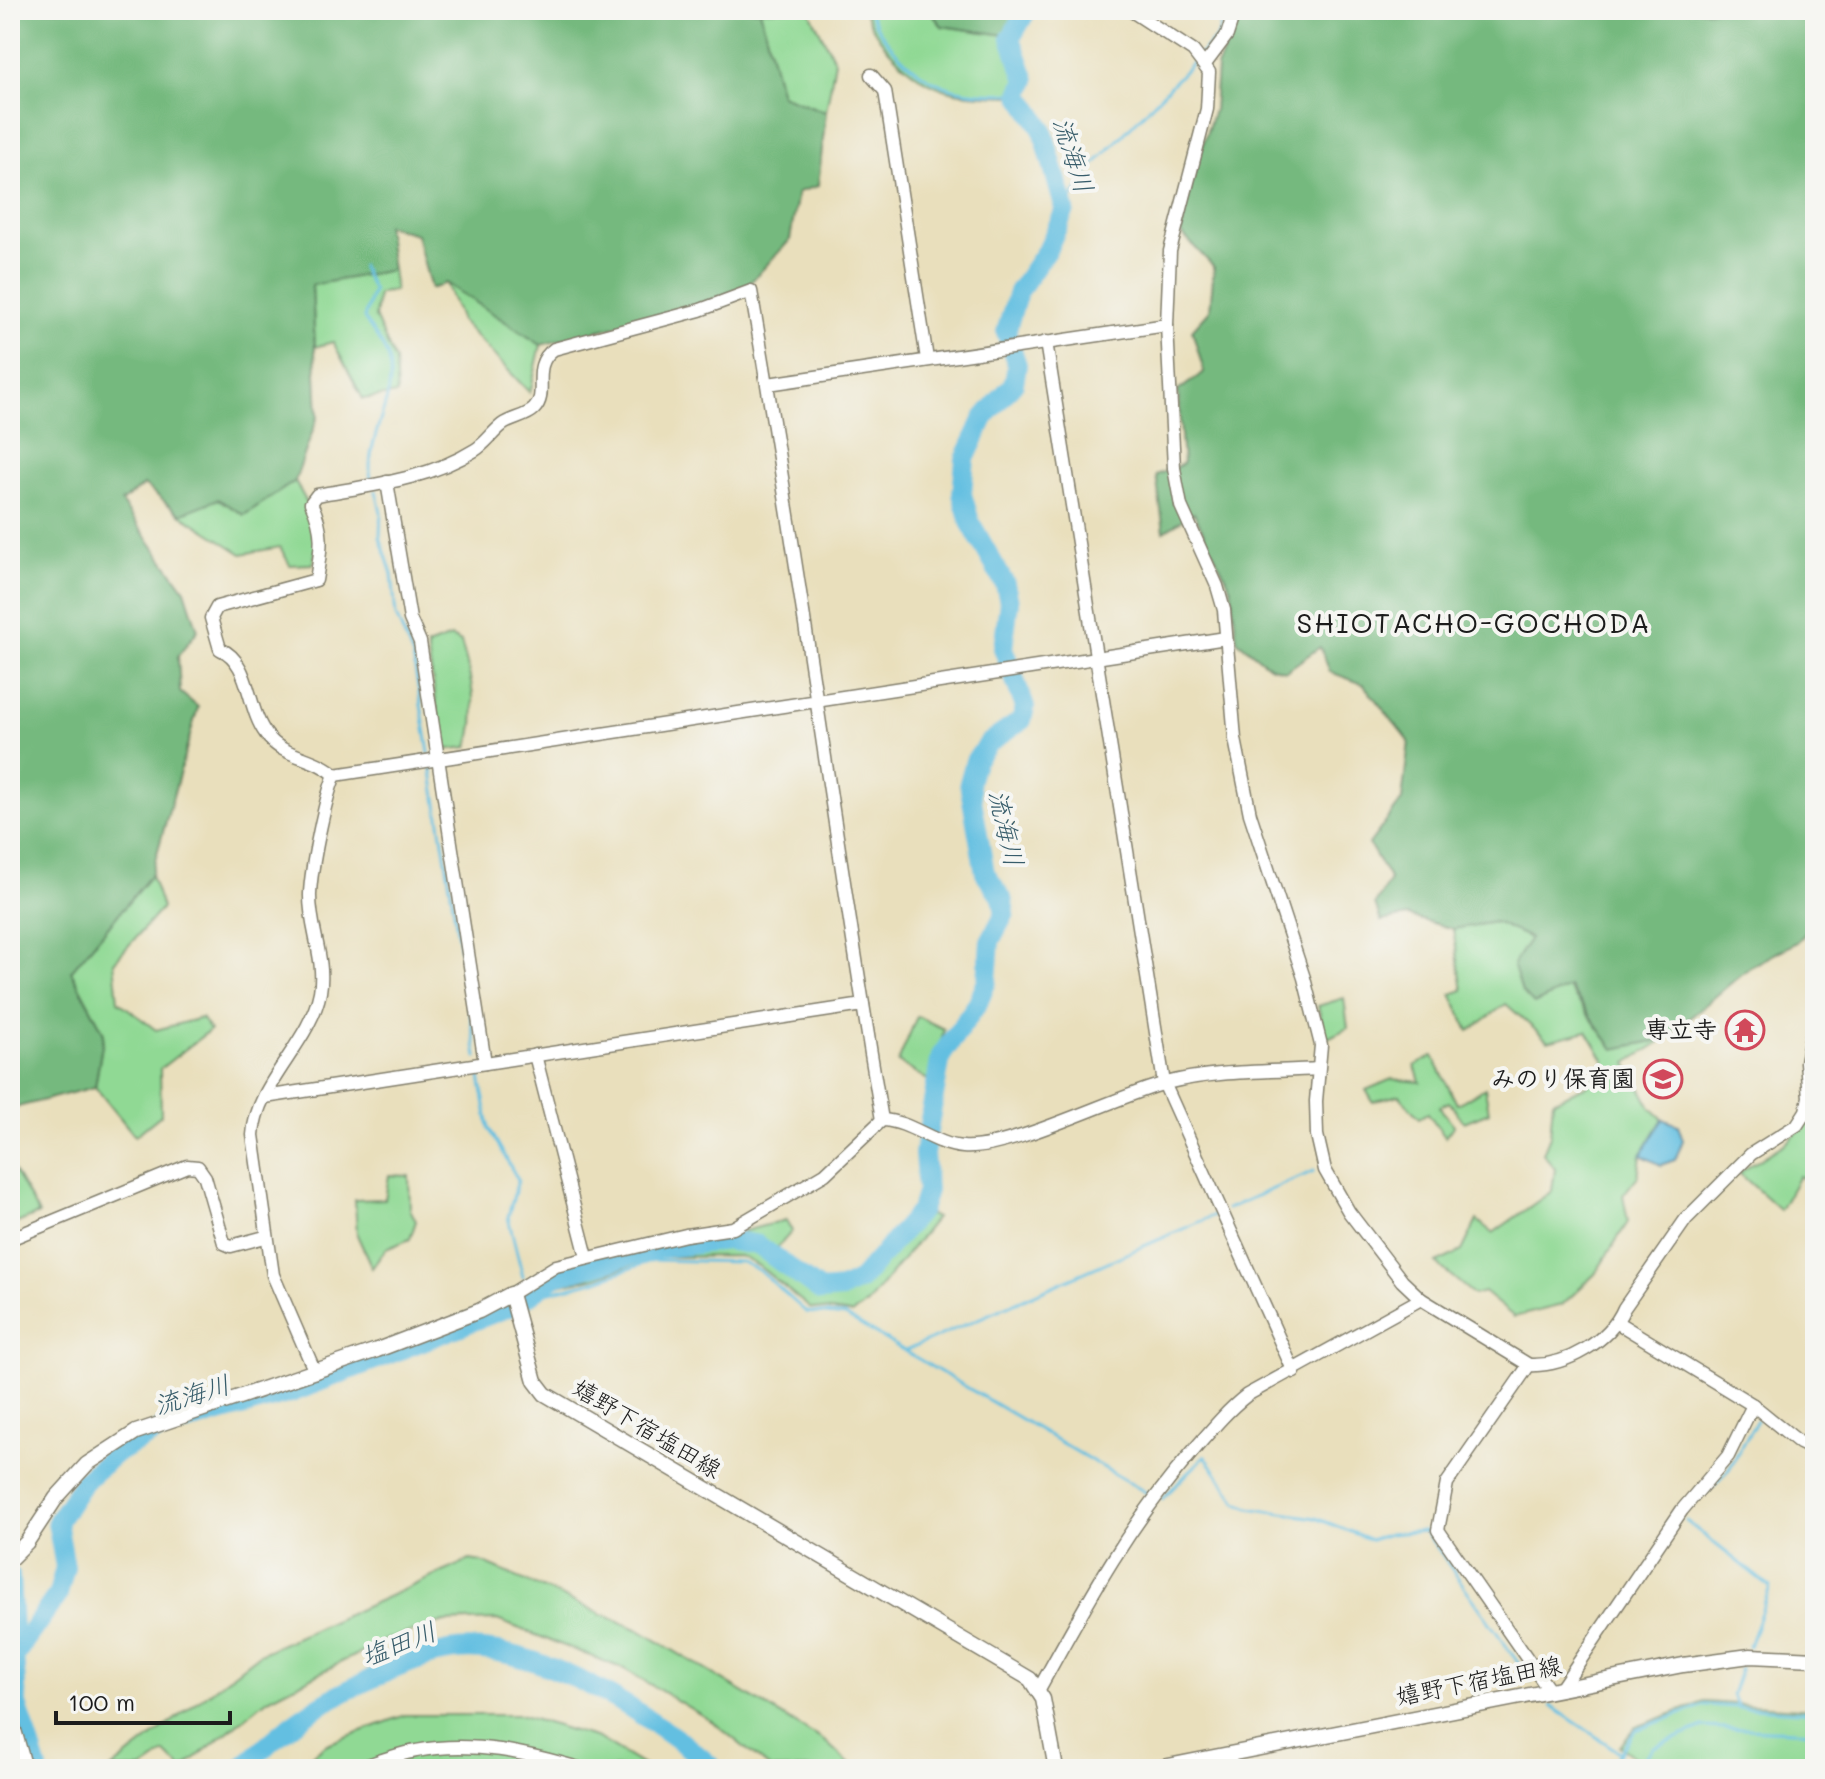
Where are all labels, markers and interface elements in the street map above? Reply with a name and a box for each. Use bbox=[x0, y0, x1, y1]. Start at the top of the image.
water label: 流海川 bbox=[1046, 112, 1102, 197]
district label: SHIOTACHO-GOCHODA bbox=[1296, 604, 1652, 640]
water label: 流海川 bbox=[982, 786, 1032, 870]
temple icon: 専立寺 bbox=[1724, 1009, 1766, 1051]
place label: 専立寺 bbox=[1645, 1013, 1717, 1044]
school or university icon: みのり保育園 bbox=[1642, 1058, 1684, 1100]
place label: みのり保育園 bbox=[1491, 1062, 1635, 1093]
water label: 流海川 bbox=[149, 1366, 234, 1422]
street label: 嬉野下宿塩田線 bbox=[568, 1371, 728, 1484]
water label: 塩田川 bbox=[356, 1613, 441, 1673]
street label: 嬉野下宿塩田線 bbox=[1393, 1648, 1564, 1711]
scale bar bbox=[56, 1675, 230, 1725]
text: 100 m bbox=[68, 1686, 135, 1717]

